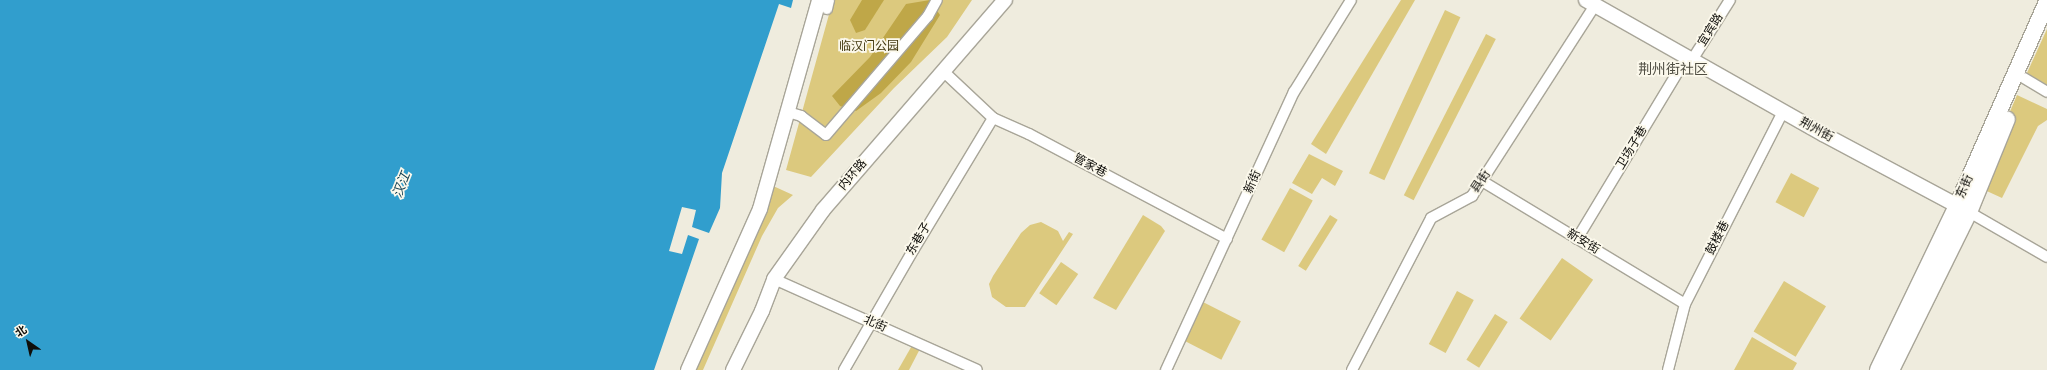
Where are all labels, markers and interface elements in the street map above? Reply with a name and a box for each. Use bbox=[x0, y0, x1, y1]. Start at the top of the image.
street label: 宜宾路 bbox=[1695, 11, 1727, 49]
park label: 临汉门公园 bbox=[839, 40, 899, 54]
district label: 荆州街社区 bbox=[1638, 61, 1708, 77]
street label: 荆州街 bbox=[1797, 115, 1835, 145]
street label: 卫场子巷 bbox=[1613, 124, 1651, 172]
street label: 管家巷 bbox=[1071, 151, 1109, 181]
street label: 内环路 bbox=[836, 157, 870, 193]
street label: 新街 bbox=[1242, 168, 1264, 196]
street label: 县街 bbox=[1468, 168, 1494, 196]
water label: 汉江 bbox=[390, 170, 414, 200]
street label: 东街 bbox=[1954, 173, 1976, 201]
street label: 鼓楼巷 bbox=[1703, 219, 1733, 257]
street label: 东巷子 bbox=[904, 220, 934, 258]
street label: 新安街 bbox=[1564, 227, 1602, 257]
street label: 北街 bbox=[861, 313, 889, 335]
north arrow bbox=[8, 322, 48, 362]
text: 北 bbox=[13, 323, 29, 340]

